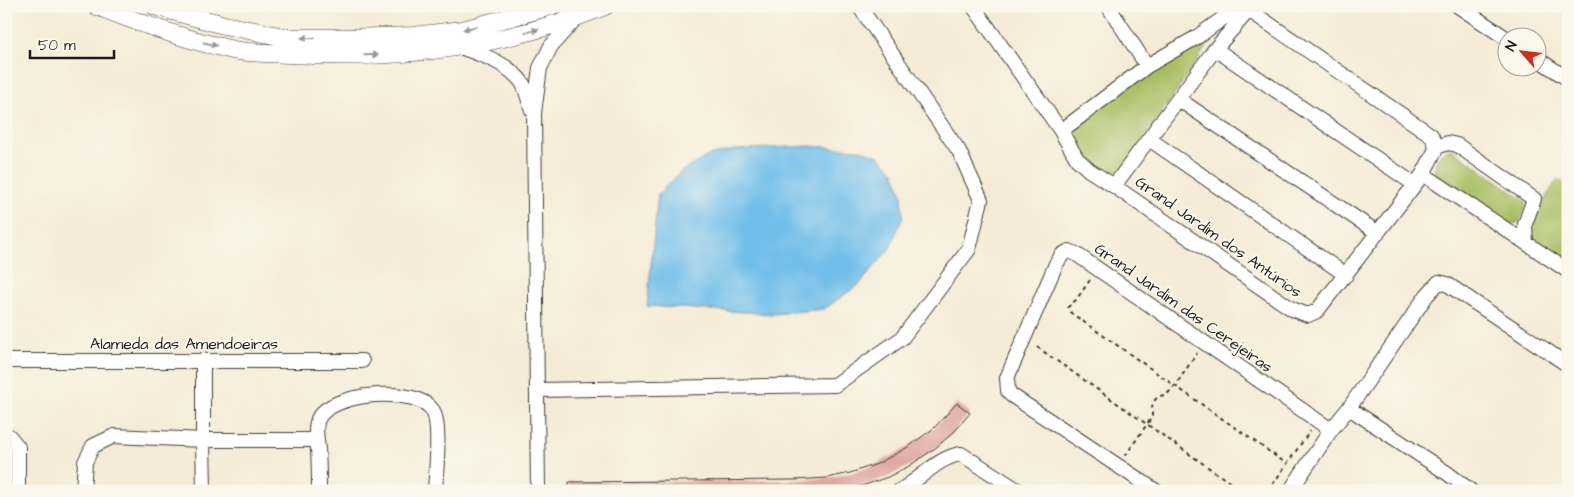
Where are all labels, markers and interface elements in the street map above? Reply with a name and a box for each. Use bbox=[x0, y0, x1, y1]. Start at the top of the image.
one-way arrow bbox=[463, 24, 478, 32]
one-way arrow bbox=[524, 27, 539, 35]
scale bar bbox=[30, 28, 114, 60]
north arrow bbox=[1496, 28, 1546, 78]
one-way arrow bbox=[300, 34, 316, 42]
text: 50 m bbox=[38, 35, 76, 56]
text: N bbox=[1501, 38, 1522, 55]
one-way arrow bbox=[202, 40, 217, 48]
one-way arrow bbox=[363, 51, 379, 59]
street label: Grand Jardim dos Antúrios bbox=[1131, 171, 1306, 303]
street label: Grand Jardim das Cerejeiras bbox=[1090, 238, 1277, 378]
street label: Alameda das Amendoeiras bbox=[90, 333, 278, 355]

